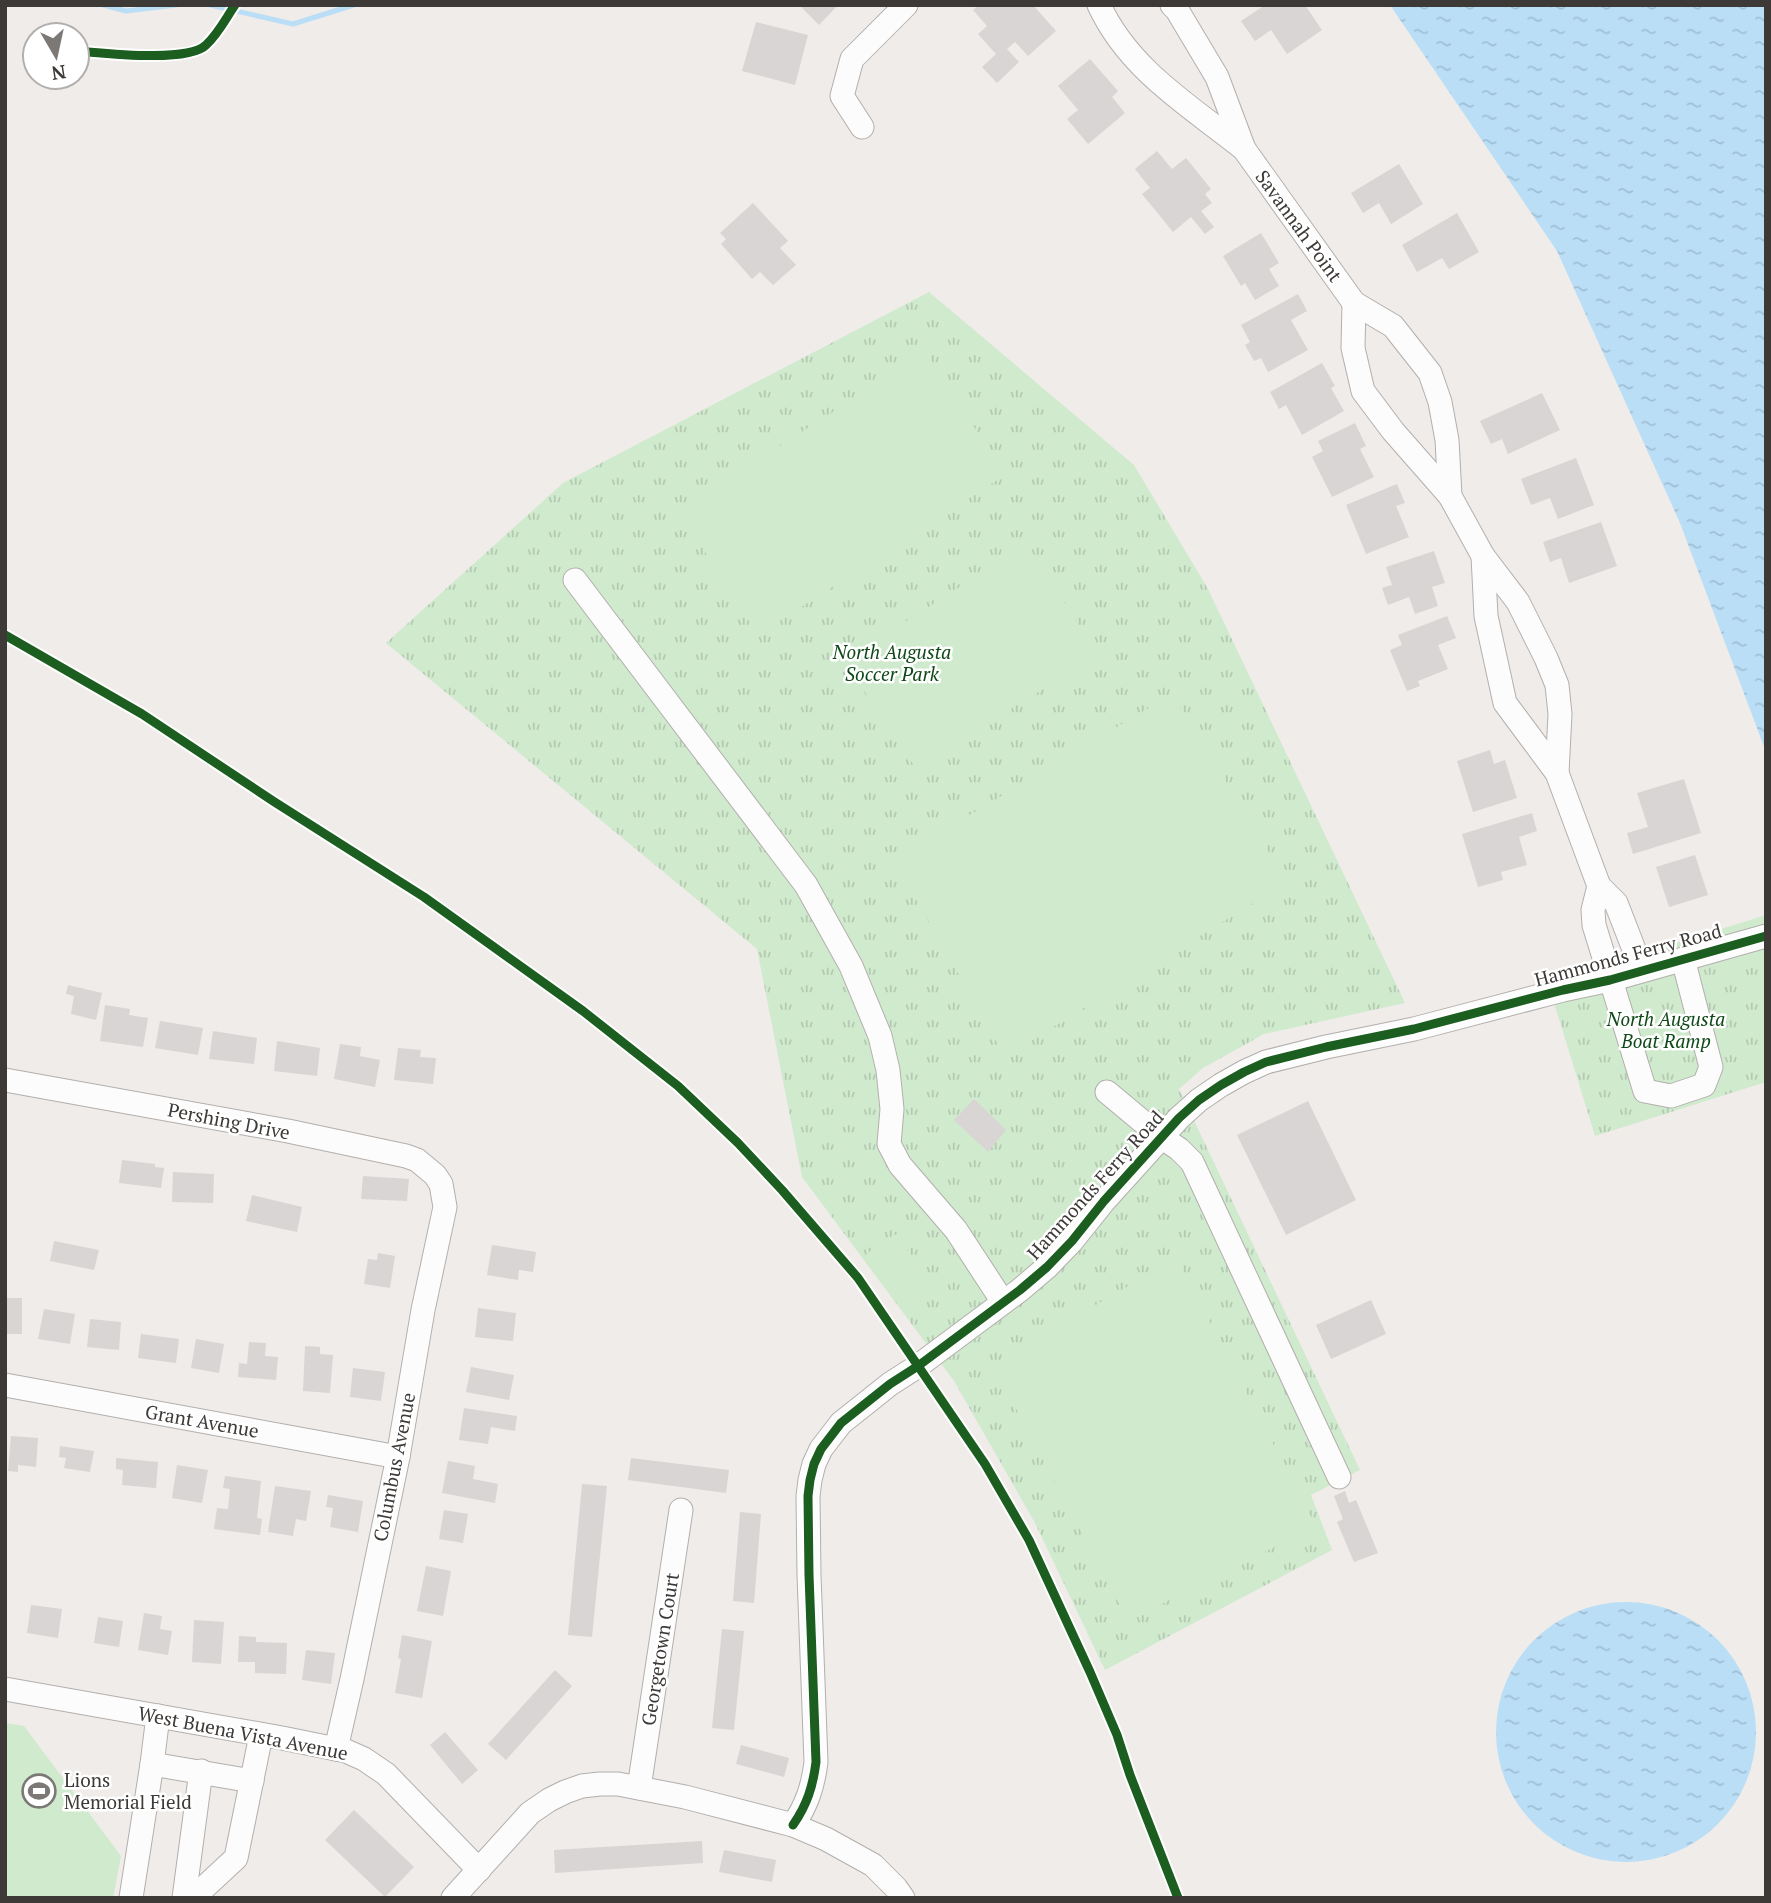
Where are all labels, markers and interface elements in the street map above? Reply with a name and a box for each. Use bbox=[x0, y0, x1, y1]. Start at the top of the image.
north arrow bbox=[21, 21, 91, 91]
text: N bbox=[49, 60, 68, 87]
street label: Savannah Point bbox=[1250, 165, 1348, 287]
park label: North Augusta Soccer Park bbox=[832, 639, 951, 686]
street label: Hammonds Ferry Road bbox=[1532, 917, 1725, 992]
park label: North Augusta Boat Ramp bbox=[1606, 1006, 1725, 1053]
street label: Pershing Drive bbox=[166, 1096, 292, 1145]
street label: Hammonds Ferry Road bbox=[1021, 1104, 1169, 1265]
street label: Columbus Avenue bbox=[367, 1390, 420, 1544]
street label: Grant Avenue bbox=[143, 1398, 261, 1443]
street label: Georgetown Court bbox=[635, 1571, 684, 1727]
street label: West Buena Vista Avenue bbox=[136, 1700, 350, 1765]
place label: Lions Memorial Field bbox=[64, 1767, 192, 1814]
sports icon: Lions Memorial Field bbox=[20, 1772, 58, 1810]

